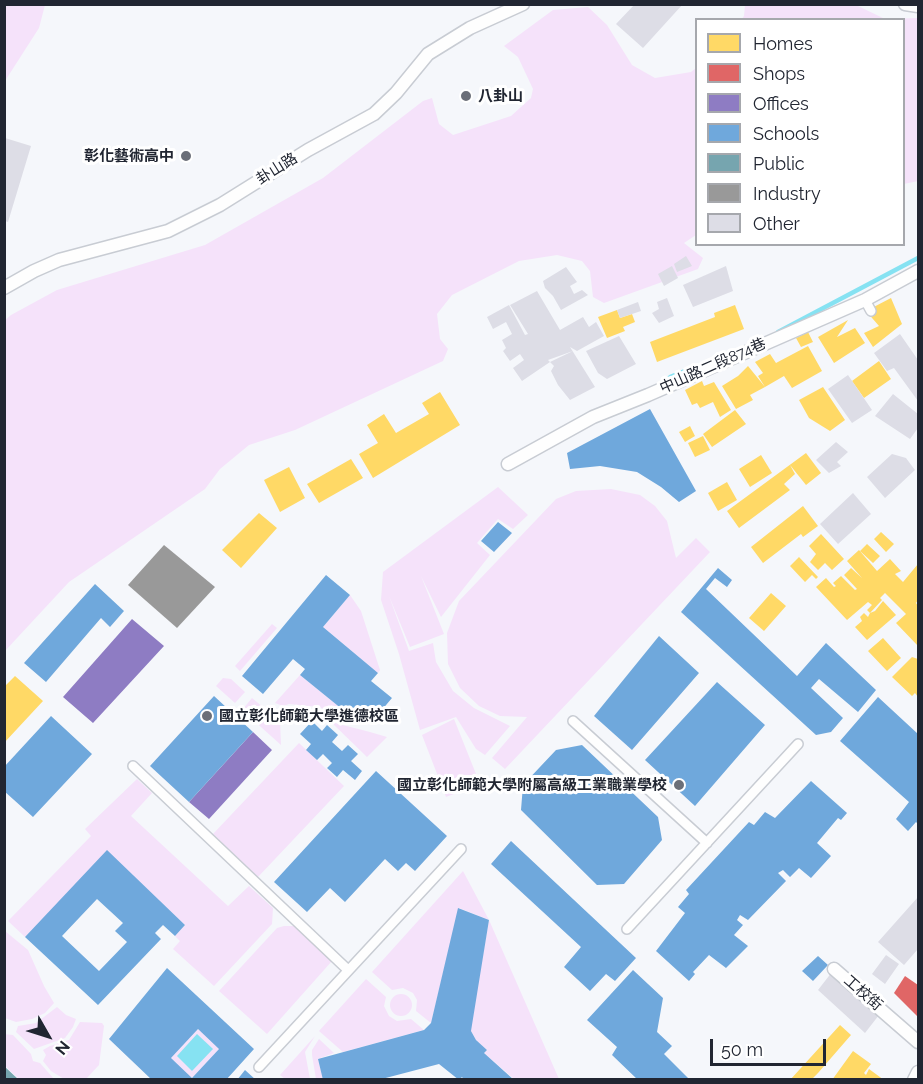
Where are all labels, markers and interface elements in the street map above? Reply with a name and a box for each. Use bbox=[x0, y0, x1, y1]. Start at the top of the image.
legend bbox=[695, 18, 905, 246]
text: Homes bbox=[753, 33, 813, 54]
text: Shops bbox=[753, 63, 805, 84]
place label: 八卦山 bbox=[478, 87, 523, 105]
marker: 八卦山 bbox=[459, 89, 473, 103]
text: Offices bbox=[753, 93, 809, 114]
text: Schools bbox=[753, 123, 819, 144]
place label: 彰化藝術高中 bbox=[84, 147, 174, 165]
marker: 彰化藝術高中 bbox=[179, 149, 193, 163]
street label: 卦山路 bbox=[253, 149, 301, 189]
text: Public bbox=[753, 153, 805, 174]
text: Industry bbox=[753, 183, 821, 204]
text: Other bbox=[753, 213, 800, 234]
street label: 中山路二段874巷 bbox=[657, 335, 769, 397]
place label: 國立彰化師範大學進德校區 bbox=[219, 707, 399, 725]
marker: 國立彰化師範大學進德校區 bbox=[200, 709, 214, 723]
place label: 國立彰化師範大學附屬高級工業職業學校 bbox=[397, 776, 667, 794]
marker: 國立彰化師範大學附屬高級工業職業學校 bbox=[672, 778, 686, 792]
street label: 工校街 bbox=[840, 971, 886, 1015]
north arrow bbox=[18, 1006, 78, 1066]
scale bar bbox=[713, 1027, 828, 1065]
text: N bbox=[51, 1037, 74, 1058]
text: 50 m bbox=[721, 1039, 763, 1060]

